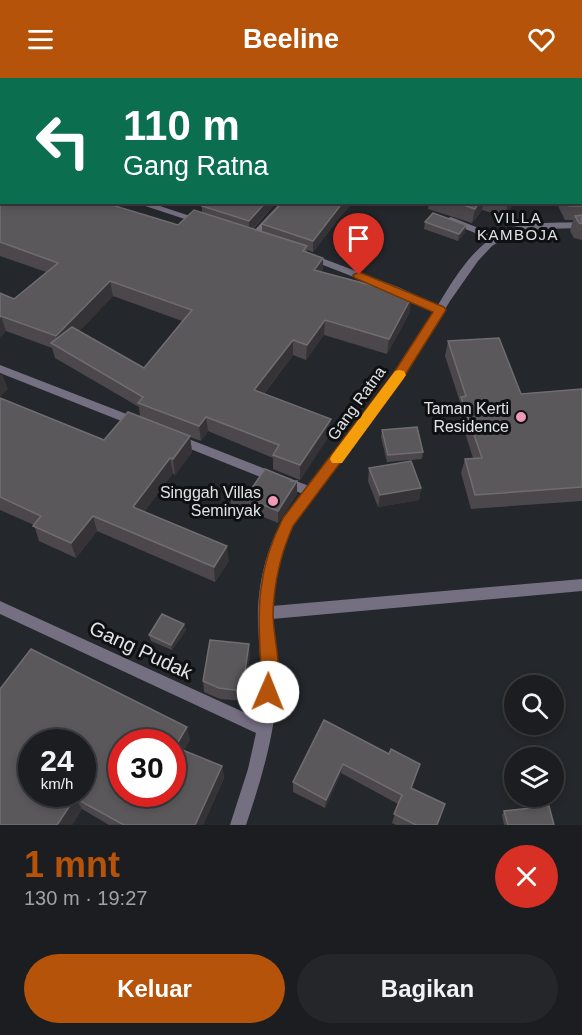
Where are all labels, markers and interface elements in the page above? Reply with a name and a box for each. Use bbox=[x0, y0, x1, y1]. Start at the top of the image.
icon: menu bbox=[24, 23, 57, 56]
icon: heart bbox=[525, 23, 558, 56]
text: Beeline bbox=[243, 24, 339, 54]
icon: left bbox=[24, 102, 102, 180]
text: 110 m bbox=[123, 102, 240, 149]
text: Gang Ratna bbox=[123, 151, 269, 181]
district label: VILLA KAMBOJA bbox=[477, 209, 559, 243]
pin bbox=[333, 213, 384, 275]
icon: arrive bbox=[342, 222, 375, 255]
street label: Gang Ratna bbox=[324, 363, 389, 443]
place label: Taman Kerti Residence bbox=[424, 400, 509, 435]
marker: Taman Kerti Residence bbox=[514, 410, 528, 424]
place label: Singgah Villas Seminyak bbox=[160, 484, 262, 519]
marker: Singgah Villas Seminyak bbox=[266, 494, 280, 508]
street label: Gang Pudak bbox=[86, 617, 197, 684]
position arrow bbox=[236, 660, 300, 724]
map controls bbox=[504, 675, 564, 807]
button: search bbox=[504, 675, 564, 735]
speed limit sign: 30 bbox=[108, 729, 186, 807]
text: 24 bbox=[40, 744, 74, 777]
button: layers bbox=[504, 747, 564, 807]
text: km/h bbox=[41, 775, 73, 792]
text: 1 mnt bbox=[24, 844, 120, 885]
button: close bbox=[495, 845, 558, 908]
text: 130 m · 19:27 bbox=[24, 887, 147, 909]
button: Keluar bbox=[24, 954, 285, 1023]
button: Bagikan bbox=[297, 954, 558, 1023]

